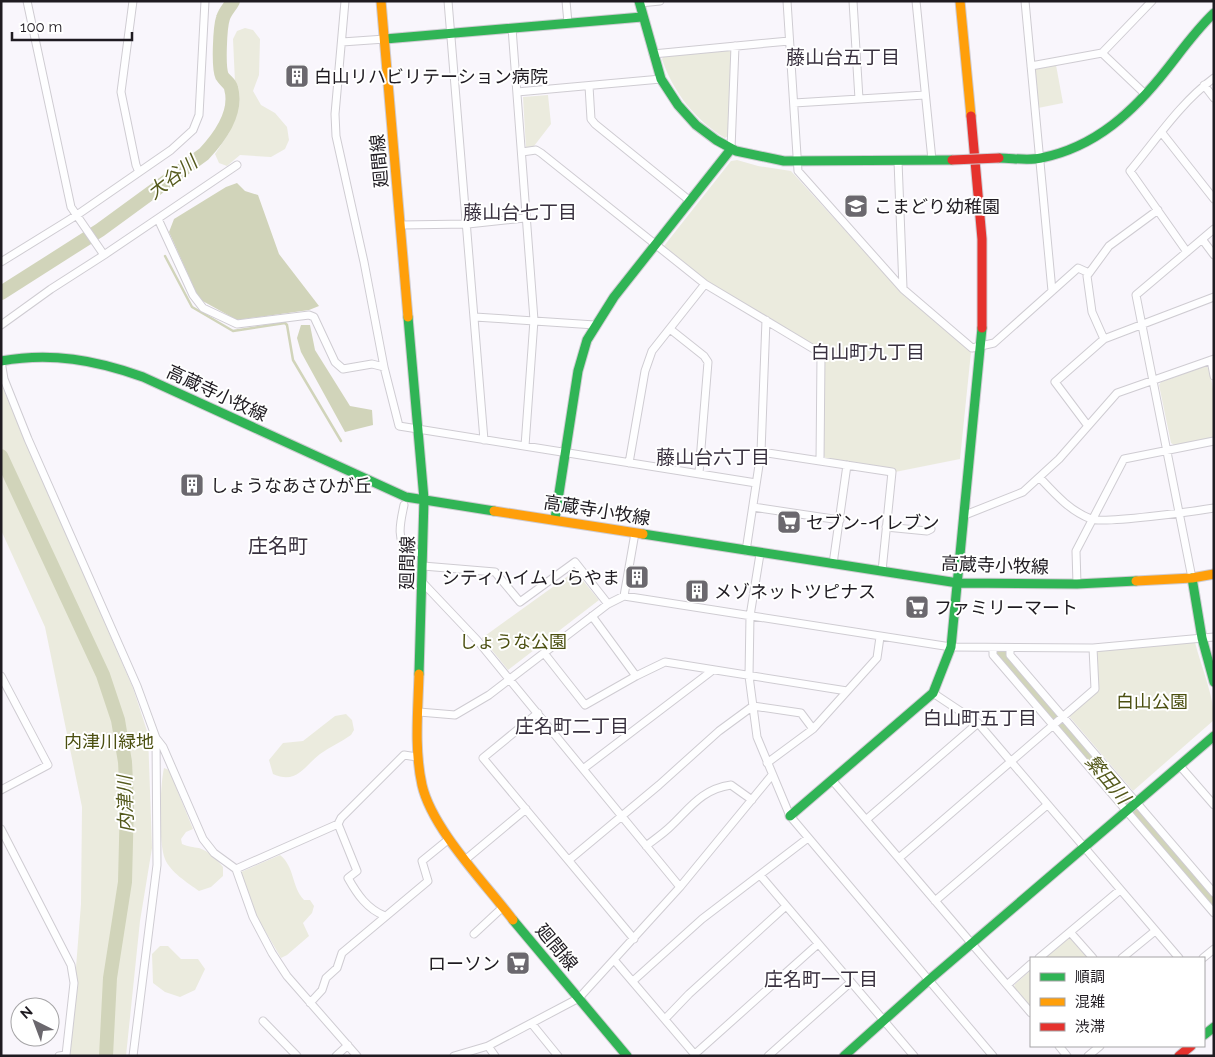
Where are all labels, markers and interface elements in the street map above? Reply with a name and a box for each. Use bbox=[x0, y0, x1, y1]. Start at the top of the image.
scale bar bbox=[12, 10, 132, 42]
text: 100 m bbox=[20, 18, 62, 36]
district label: 藤山台五丁目 bbox=[786, 46, 900, 68]
building icon: 白山リハビリテーション病院 bbox=[284, 63, 310, 89]
place label: 白山リハビリテーション病院 bbox=[314, 66, 548, 87]
street label: 廻間線 bbox=[366, 133, 392, 189]
water label: 大谷川 bbox=[143, 150, 203, 203]
school or university icon: こまどり幼稚園 bbox=[843, 193, 869, 219]
place label: こまどり幼稚園 bbox=[874, 196, 1000, 217]
district label: 藤山台七丁目 bbox=[463, 201, 577, 223]
district label: 白山町九丁目 bbox=[811, 341, 925, 363]
street label: 高蔵寺小牧線 bbox=[164, 361, 270, 425]
district label: 藤山台六丁目 bbox=[656, 446, 770, 468]
building icon: しょうなあさひが丘 bbox=[179, 472, 205, 498]
place label: しょうなあさひが丘 bbox=[210, 475, 372, 496]
street label: 高蔵寺小牧線 bbox=[542, 491, 652, 529]
supermarket icon: セブン-イレブン bbox=[776, 509, 802, 535]
place label: セブン-イレブン bbox=[806, 512, 940, 533]
district label: 庄名町 bbox=[248, 534, 308, 558]
street label: 廻間線 bbox=[396, 536, 418, 590]
street label: 高蔵寺小牧線 bbox=[941, 553, 1049, 577]
building icon: シティハイムしらやま bbox=[624, 564, 650, 590]
place label: シティハイムしらやま bbox=[442, 567, 620, 588]
building icon: メゾネットツピナス bbox=[684, 578, 710, 604]
place label: メゾネットツピナス bbox=[714, 581, 876, 602]
supermarket icon: ファミリーマート bbox=[904, 594, 930, 620]
place label: ファミリーマート bbox=[934, 597, 1078, 618]
park label: しょうな公園 bbox=[459, 631, 567, 652]
park label: 白山公園 bbox=[1116, 691, 1188, 712]
district label: 白山町五丁目 bbox=[923, 707, 1037, 729]
district label: 庄名町二丁目 bbox=[515, 715, 629, 737]
park label: 内津川緑地 bbox=[64, 731, 154, 752]
water label: 繁田川 bbox=[1081, 750, 1136, 809]
water label: 内津川 bbox=[113, 773, 137, 833]
street label: 廻間線 bbox=[532, 920, 582, 974]
supermarket icon: ローソン bbox=[505, 950, 531, 976]
place label: ローソン bbox=[428, 953, 500, 974]
legend bbox=[1030, 957, 1205, 1047]
district label: 庄名町一丁目 bbox=[764, 968, 878, 990]
text: 順調 bbox=[1075, 968, 1105, 986]
text: 混雑 bbox=[1075, 993, 1105, 1011]
north arrow bbox=[10, 997, 60, 1047]
text: N bbox=[17, 1003, 36, 1022]
text: 渋滞 bbox=[1075, 1018, 1105, 1036]

